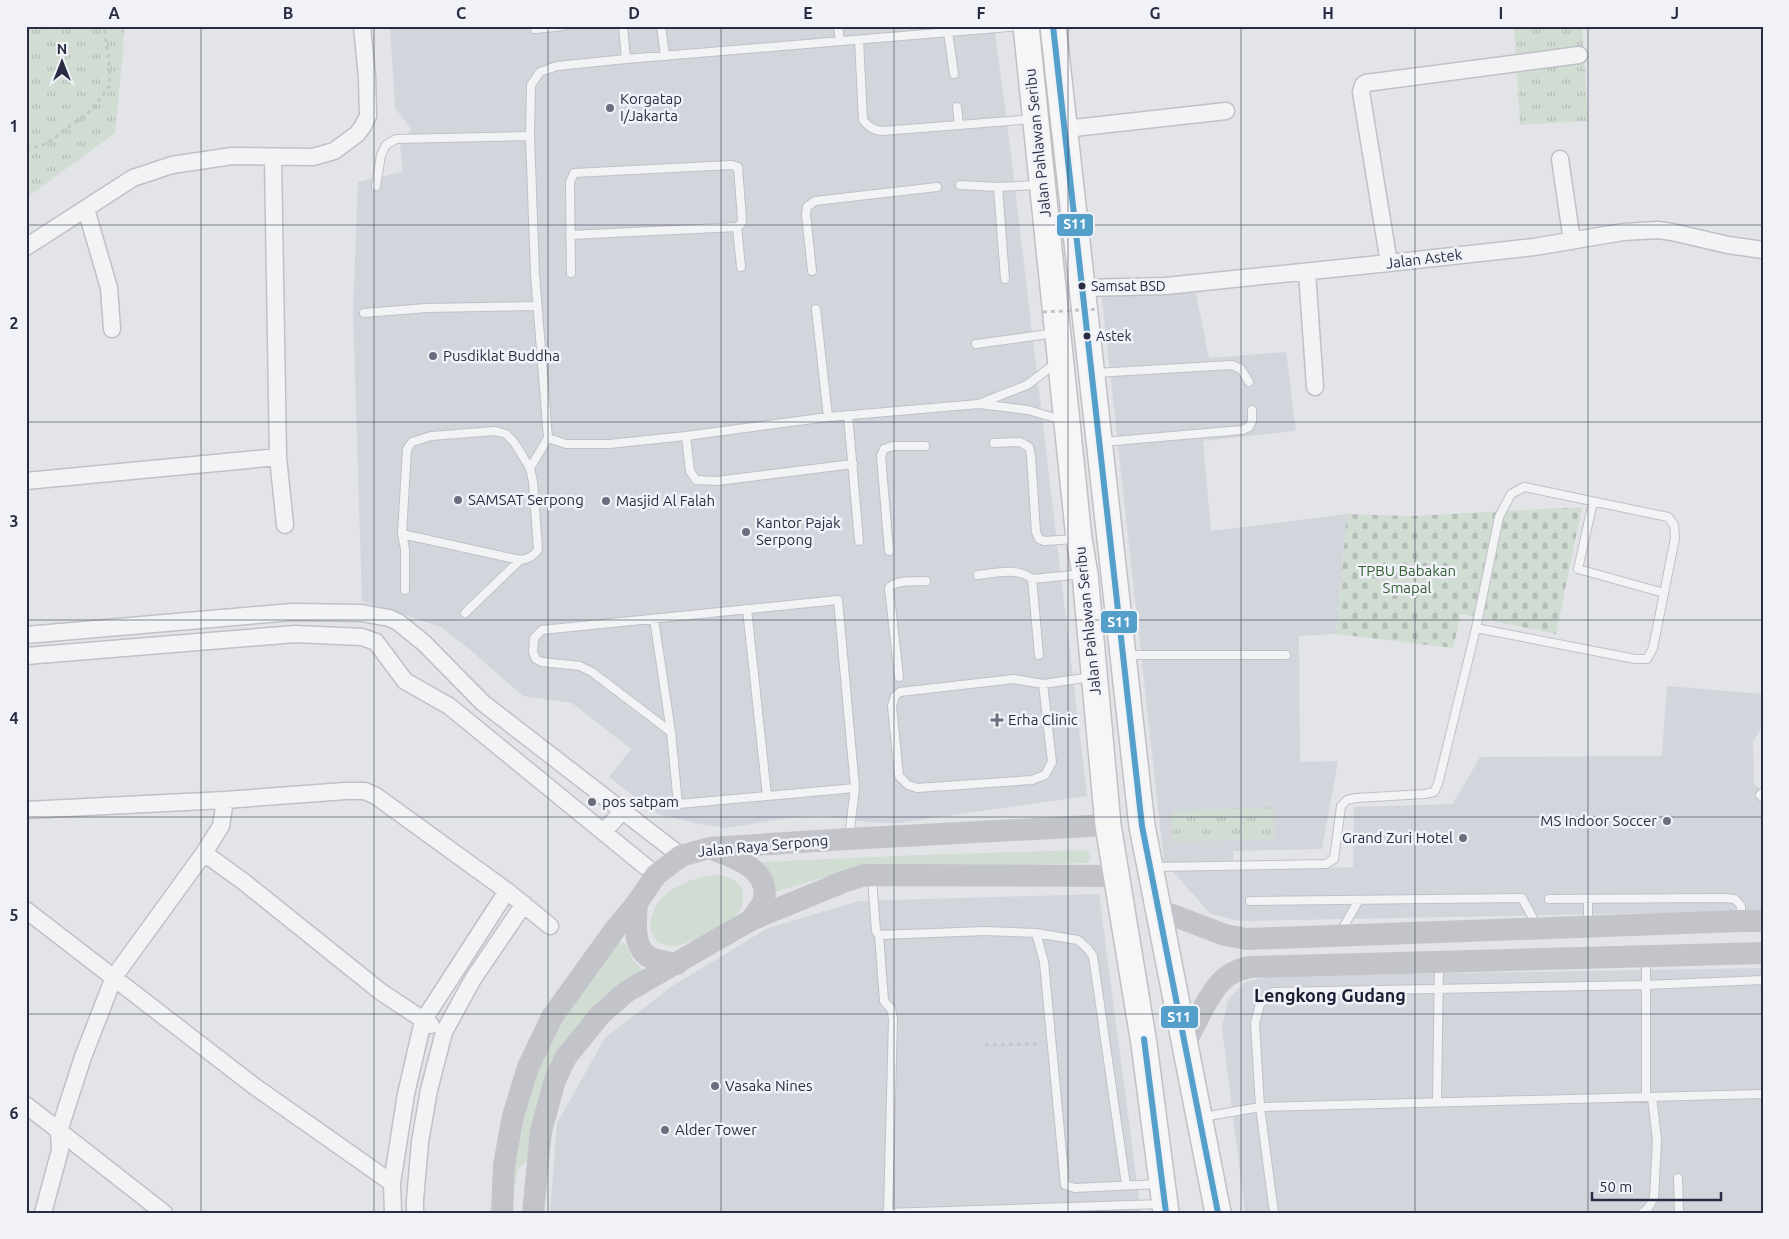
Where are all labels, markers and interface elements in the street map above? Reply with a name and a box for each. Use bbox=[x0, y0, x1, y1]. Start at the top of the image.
text: A bbox=[108, 4, 120, 22]
text: B bbox=[283, 4, 293, 22]
text: C bbox=[456, 4, 466, 22]
text: D bbox=[628, 4, 640, 22]
text: E bbox=[803, 4, 813, 22]
text: F bbox=[977, 4, 986, 22]
text: G bbox=[1149, 4, 1161, 22]
text: H bbox=[1322, 4, 1334, 22]
text: I bbox=[1499, 4, 1503, 22]
text: J bbox=[1671, 4, 1679, 22]
north arrow bbox=[38, 38, 88, 88]
text: N bbox=[57, 41, 67, 57]
street label: Jalan Pahlawan Seribu bbox=[1021, 68, 1054, 218]
place label: Korgatap I/Jakarta bbox=[620, 90, 682, 124]
marker: Korgatap I/Jakarta bbox=[604, 102, 616, 114]
text: 1 bbox=[9, 117, 19, 135]
line badge: S11 bbox=[1056, 213, 1094, 237]
text: S11 bbox=[1063, 216, 1087, 232]
street label: Jalan Astek bbox=[1385, 245, 1464, 272]
place label: Samsat BSD bbox=[1091, 278, 1166, 294]
marker: Samsat BSD bbox=[1077, 281, 1087, 291]
text: 2 bbox=[9, 314, 19, 332]
place label: Astek bbox=[1096, 328, 1132, 344]
marker: Astek bbox=[1082, 331, 1092, 341]
place label: Pusdiklat Buddha bbox=[443, 347, 560, 364]
marker: Pusdiklat Buddha bbox=[427, 350, 439, 362]
place label: SAMSAT Serpong bbox=[468, 491, 584, 508]
place label: Masjid Al Falah bbox=[616, 492, 715, 509]
marker: SAMSAT Serpong bbox=[452, 494, 464, 506]
marker: Masjid Al Falah bbox=[600, 495, 612, 507]
text: 3 bbox=[9, 512, 19, 530]
place label: Kantor Pajak Serpong bbox=[756, 514, 841, 548]
marker: Kantor Pajak Serpong bbox=[740, 526, 752, 538]
street label: Jalan Pahlawan Seribu bbox=[1071, 546, 1104, 696]
park label: TPBU Babakan Smapal bbox=[1358, 562, 1456, 596]
line badge: S11 bbox=[1100, 610, 1138, 634]
text: S11 bbox=[1107, 614, 1131, 630]
text: 4 bbox=[9, 709, 19, 727]
place label: Erha Clinic bbox=[1008, 711, 1078, 728]
marker: Erha Clinic bbox=[990, 713, 1004, 727]
place label: pos satpam bbox=[602, 793, 679, 810]
marker: pos satpam bbox=[586, 796, 598, 808]
place label: MS Indoor Soccer bbox=[1540, 812, 1657, 829]
marker: MS Indoor Soccer bbox=[1661, 815, 1673, 827]
place label: Grand Zuri Hotel bbox=[1342, 829, 1453, 846]
street label: Jalan Raya Serpong bbox=[697, 831, 829, 860]
marker: Grand Zuri Hotel bbox=[1457, 832, 1469, 844]
text: 5 bbox=[9, 906, 19, 924]
district label: Lengkong Gudang bbox=[1254, 985, 1406, 1005]
line badge: S11 bbox=[1160, 1005, 1199, 1029]
text: S11 bbox=[1167, 1009, 1191, 1025]
place label: Vasaka Nines bbox=[725, 1077, 813, 1094]
marker: Vasaka Nines bbox=[709, 1080, 721, 1092]
text: 6 bbox=[9, 1104, 19, 1122]
place label: Alder Tower bbox=[675, 1121, 757, 1138]
marker: Alder Tower bbox=[659, 1124, 671, 1136]
scale bar bbox=[1592, 1169, 1720, 1201]
text: 50 m bbox=[1599, 1178, 1632, 1195]

